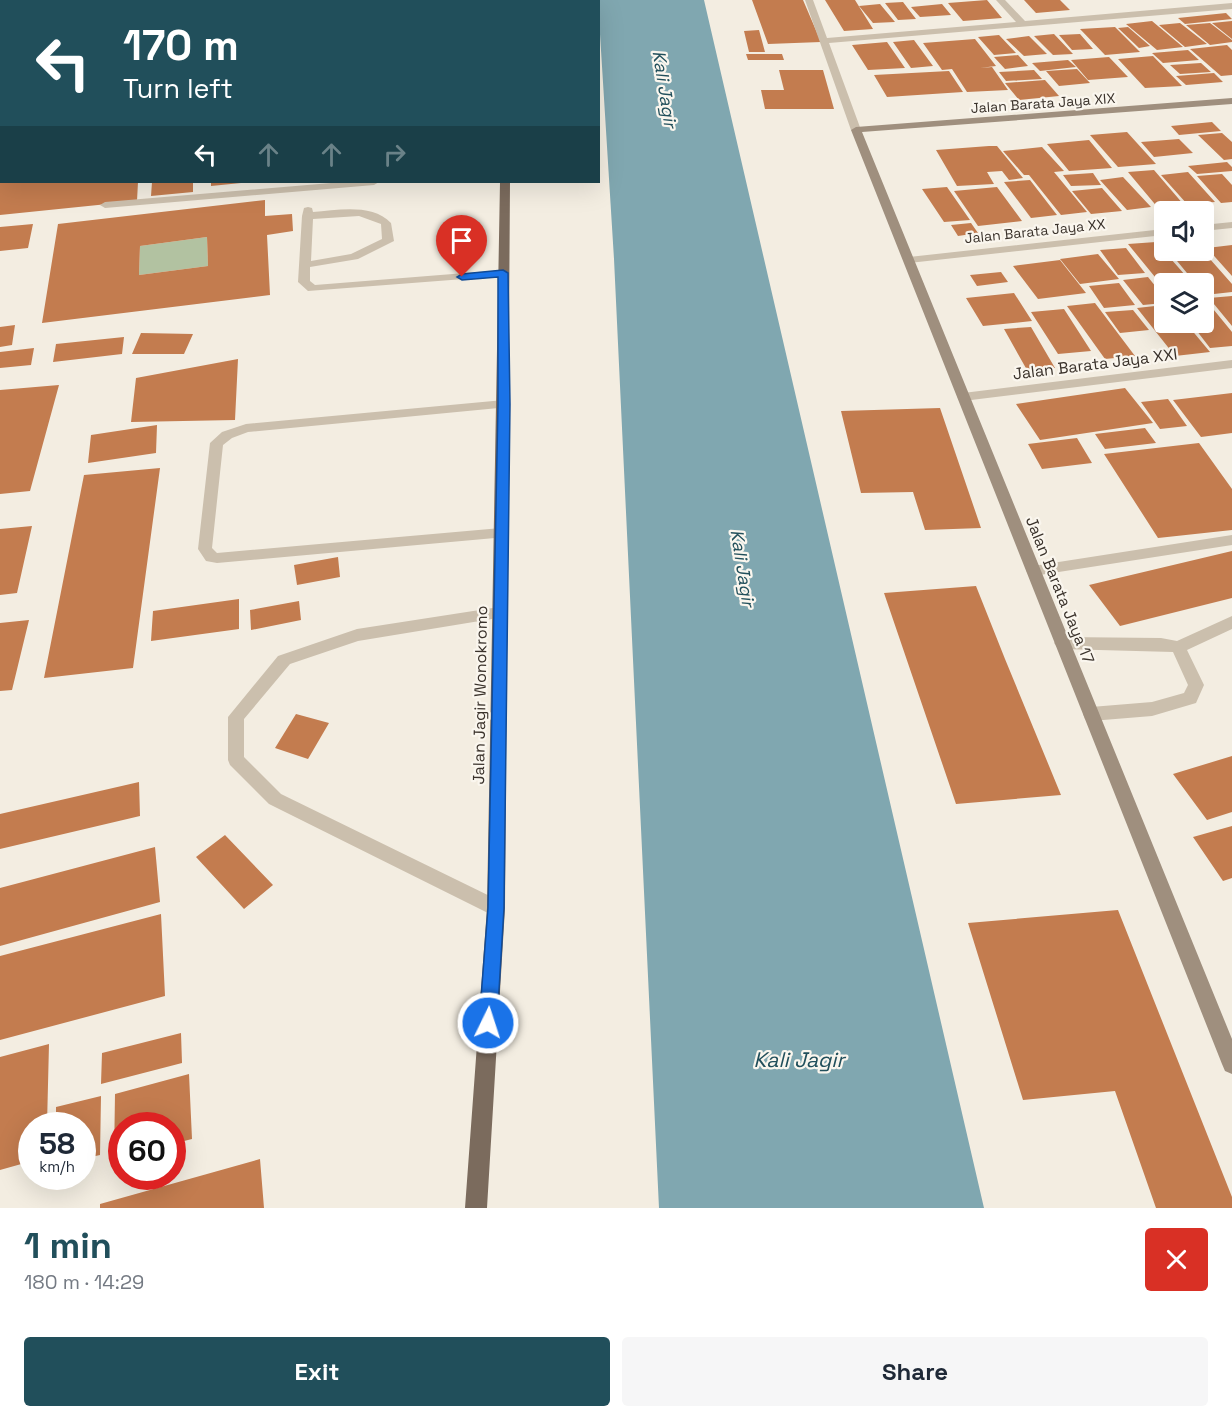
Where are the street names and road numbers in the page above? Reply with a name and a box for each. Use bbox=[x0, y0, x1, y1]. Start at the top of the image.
street label: Jalan Barata Jaya XIX bbox=[970, 89, 1116, 117]
street label: Jalan Barata Jaya XX bbox=[964, 215, 1106, 247]
street label: Jalan Barata Jaya XXI bbox=[1011, 343, 1179, 385]
street label: Jalan Barata Jaya 17 bbox=[1021, 513, 1099, 667]
street label: Jalan Jagir Wonokromo bbox=[468, 605, 492, 785]

